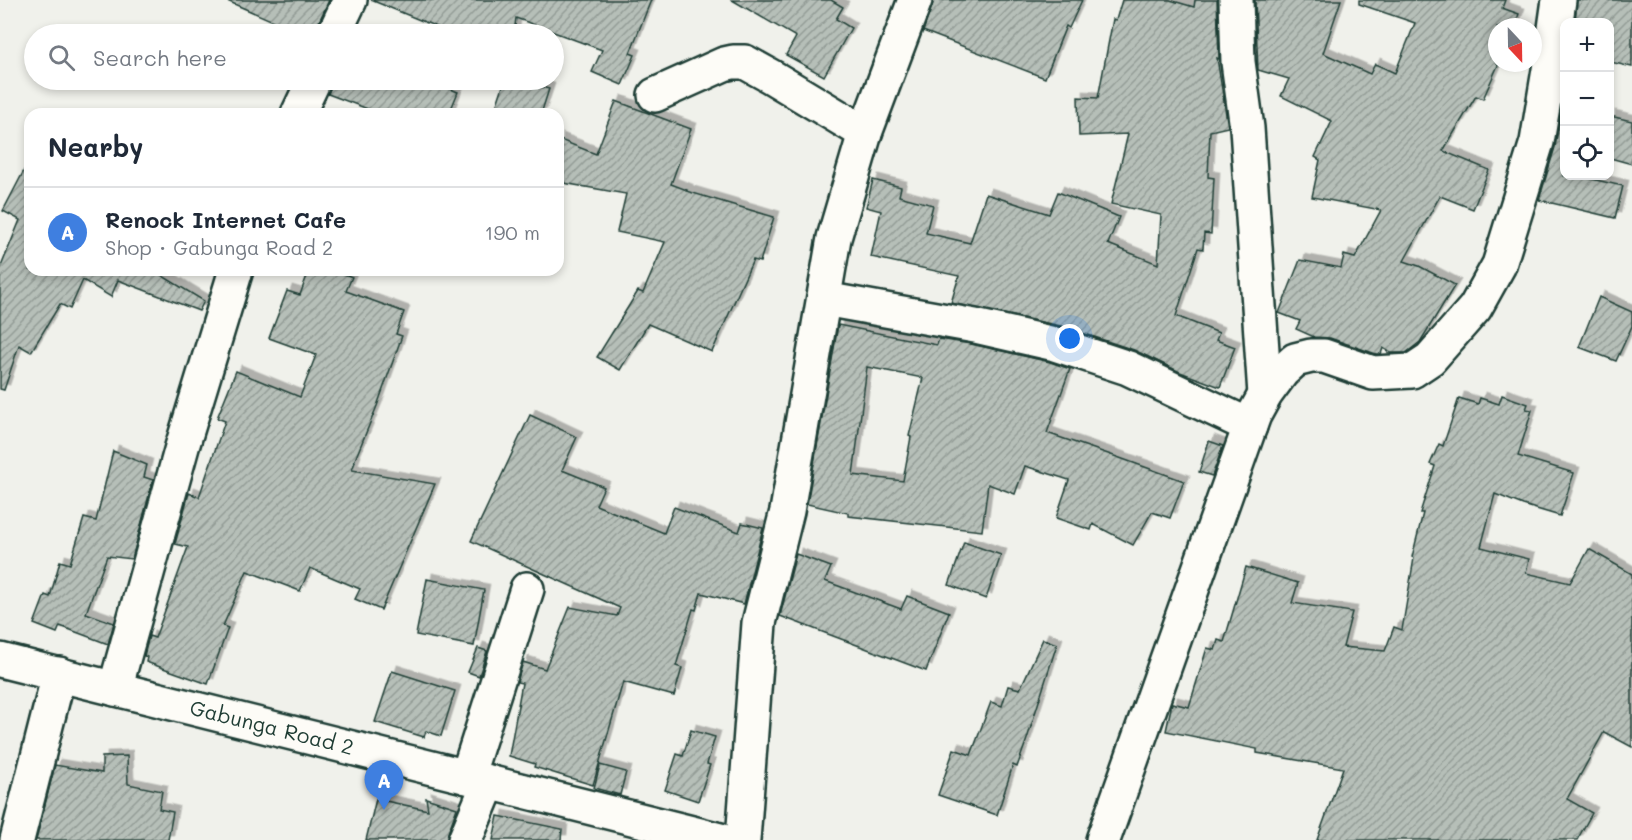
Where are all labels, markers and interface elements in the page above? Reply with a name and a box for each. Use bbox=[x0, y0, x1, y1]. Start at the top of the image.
north arrow bbox=[1488, 18, 1542, 72]
map controls bbox=[1560, 18, 1614, 180]
button: + bbox=[1560, 18, 1614, 72]
search box bbox=[24, 24, 564, 90]
icon: search bbox=[45, 41, 78, 74]
text: Search here bbox=[93, 43, 227, 72]
button: − bbox=[1560, 72, 1614, 126]
button: locate bbox=[1560, 126, 1614, 180]
text: Nearby bbox=[48, 130, 143, 164]
text: Renock Internet Cafe bbox=[105, 205, 346, 234]
text: A bbox=[61, 219, 74, 245]
text: 190 m bbox=[485, 219, 540, 245]
text: Shop · Gabunga Road 2 bbox=[105, 234, 333, 260]
your location bbox=[1055, 324, 1084, 353]
street label: Gabunga Road 2 bbox=[187, 693, 357, 760]
pin: A bbox=[364, 760, 404, 810]

